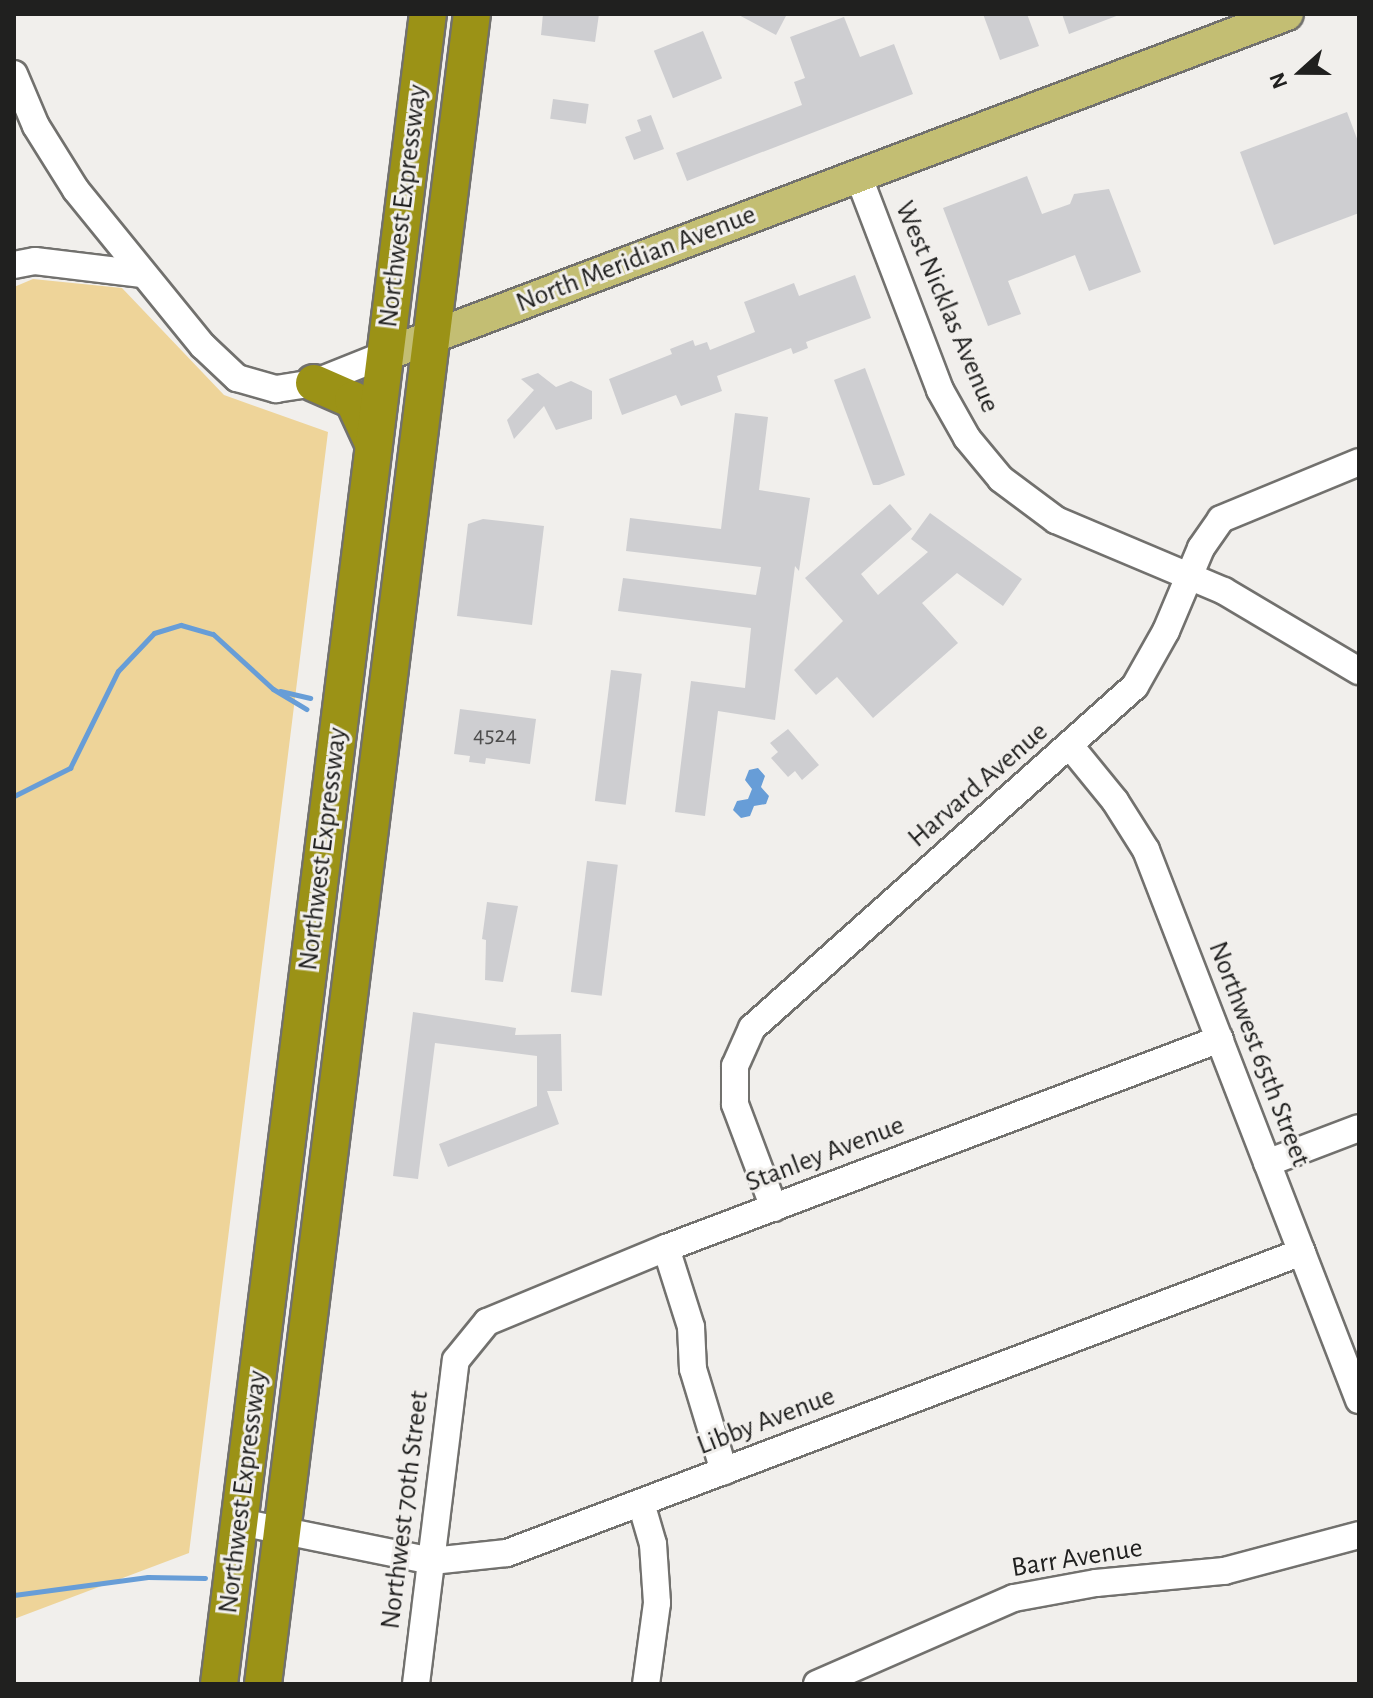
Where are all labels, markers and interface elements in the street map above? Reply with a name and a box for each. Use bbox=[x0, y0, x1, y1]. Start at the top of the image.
north arrow bbox=[1261, 32, 1341, 112]
text: N bbox=[1266, 70, 1292, 92]
street label: Northwest Expressway bbox=[371, 83, 435, 329]
street label: West Nicklas Avenue bbox=[887, 196, 1007, 418]
street label: North Meridian Avenue bbox=[511, 198, 761, 320]
street label: Harvard Avenue bbox=[901, 715, 1055, 855]
house number: 4524 bbox=[473, 722, 517, 750]
street label: Northwest Expressway bbox=[291, 726, 355, 972]
street label: Northwest 65th Street bbox=[1201, 937, 1317, 1171]
street label: Stanley Avenue bbox=[741, 1108, 909, 1200]
street label: Northwest Expressway bbox=[211, 1369, 275, 1615]
street label: Libby Avenue bbox=[692, 1379, 840, 1463]
street label: Northwest 70th Street bbox=[374, 1389, 436, 1631]
street label: Barr Avenue bbox=[1009, 1531, 1145, 1585]

